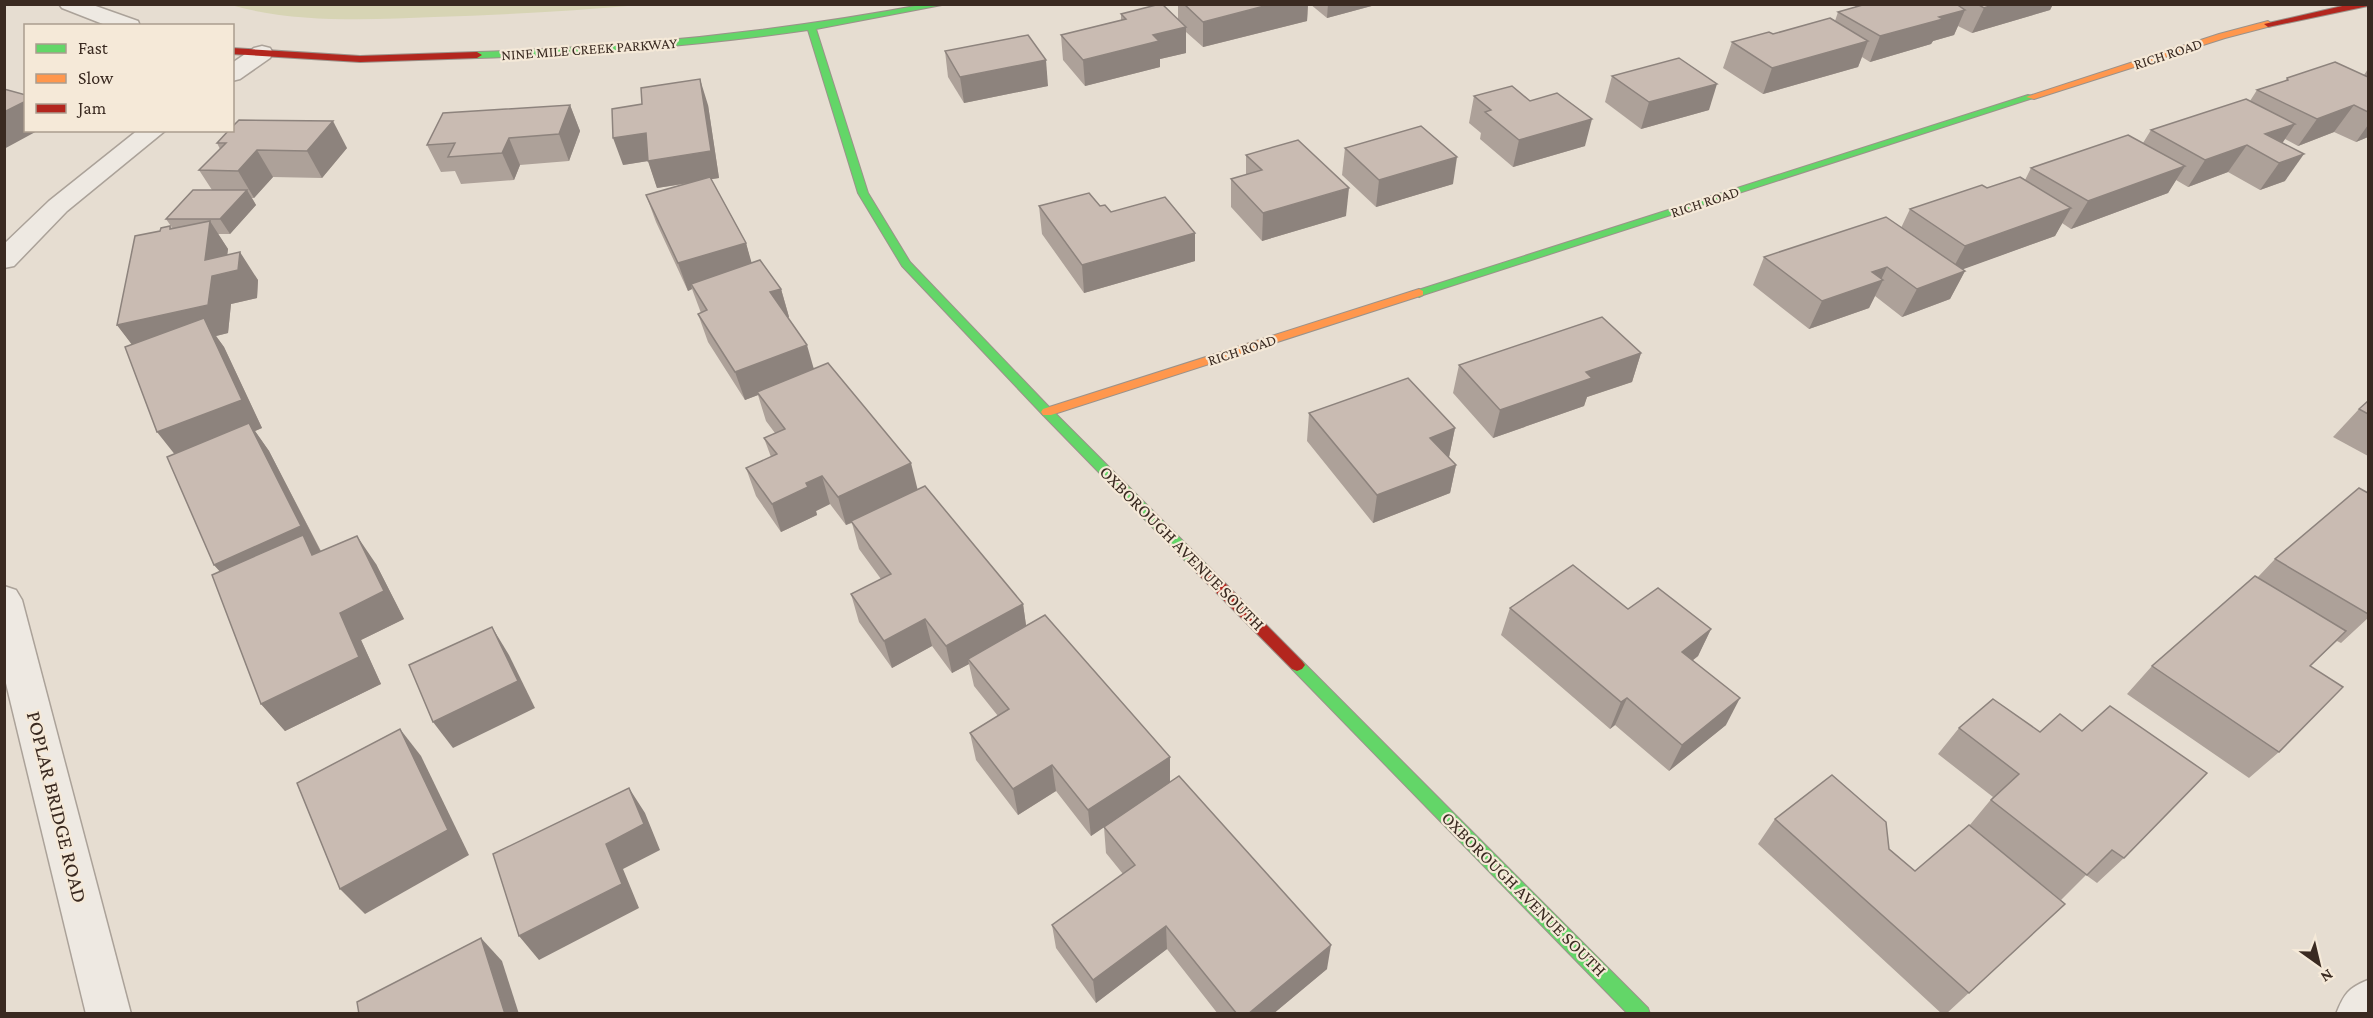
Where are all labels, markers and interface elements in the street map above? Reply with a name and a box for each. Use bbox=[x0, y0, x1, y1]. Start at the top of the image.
legend bbox=[24, 24, 234, 132]
street label: NINE MILE CREEK PARKWAY bbox=[500, 35, 678, 63]
street label: RICH ROAD bbox=[2132, 35, 2204, 73]
text: Fast bbox=[78, 38, 109, 58]
text: Slow bbox=[78, 68, 114, 88]
text: Jam bbox=[76, 98, 107, 118]
street label: RICH ROAD bbox=[1669, 183, 1741, 221]
street label: RICH ROAD bbox=[1206, 331, 1278, 369]
street label: OXBOROUGH AVENUE SOUTH bbox=[1096, 462, 1269, 635]
street label: POPLAR BRIDGE ROAD bbox=[22, 709, 92, 905]
street label: OXBOROUGH AVENUE SOUTH bbox=[1438, 808, 1611, 981]
north arrow bbox=[2289, 934, 2349, 994]
text: N bbox=[2318, 966, 2336, 986]

